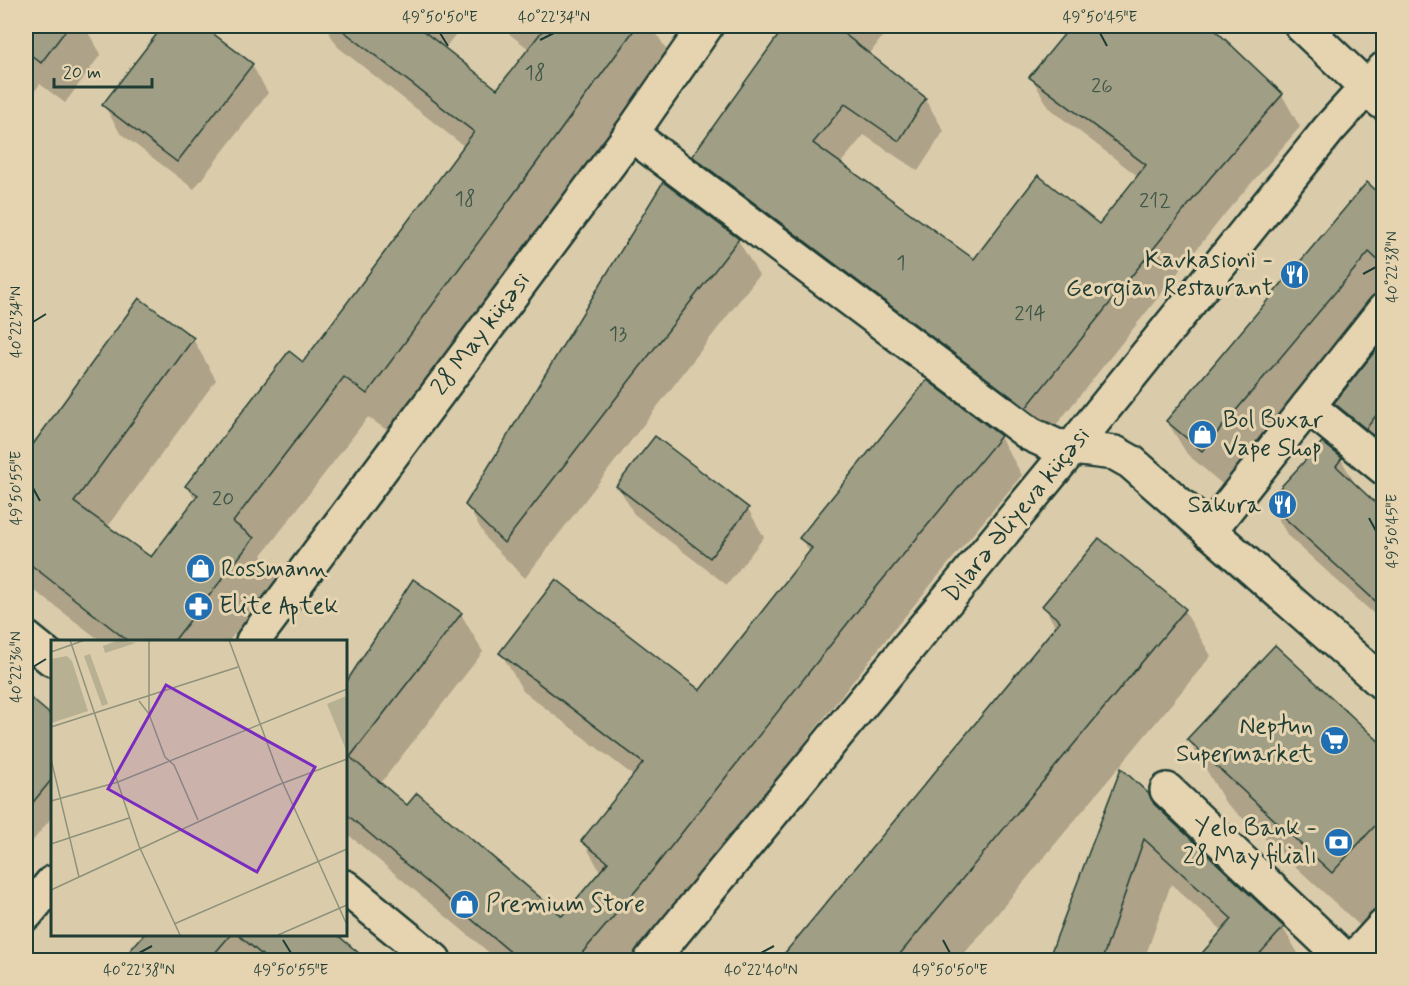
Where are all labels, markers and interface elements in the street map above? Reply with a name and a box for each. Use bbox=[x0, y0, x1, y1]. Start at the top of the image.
text: 49°50'50"E bbox=[402, 8, 478, 28]
text: 40°22'34"N bbox=[518, 8, 590, 28]
text: 49°50'45"E bbox=[1063, 8, 1137, 28]
scale bar bbox=[54, 51, 152, 89]
house number: 18 bbox=[525, 59, 545, 87]
text: 20 m bbox=[63, 61, 101, 85]
house number: 26 bbox=[1091, 72, 1113, 100]
house number: 18 bbox=[455, 185, 475, 213]
house number: 212 bbox=[1139, 187, 1171, 215]
text: 40°22'38"N bbox=[1383, 231, 1403, 303]
place label: Kavkasioni - Georgian Restaurant bbox=[1066, 245, 1273, 306]
house number: 1 bbox=[896, 249, 906, 277]
restaurant icon: Kavkasioni - Georgian Restaurant bbox=[1278, 258, 1310, 290]
street label: 28 May küçəsi bbox=[425, 266, 537, 402]
text: 40°22'34"N bbox=[7, 286, 27, 358]
house number: 214 bbox=[1014, 300, 1046, 328]
house number: 13 bbox=[609, 320, 627, 348]
place label: Bol Buxar Vape Shop bbox=[1223, 405, 1323, 464]
shop icon: Bol Buxar Vape Shop bbox=[1186, 418, 1218, 450]
street label: Dilarə Əliyeva küçəsi bbox=[937, 421, 1097, 609]
text: 49°50'55"E bbox=[7, 450, 27, 525]
house number: 20 bbox=[212, 485, 234, 513]
restaurant icon: Sakura bbox=[1266, 489, 1298, 521]
place label: Sakura bbox=[1188, 490, 1262, 521]
text: 49°50'45"E bbox=[1383, 494, 1403, 568]
shop icon: Rossmann bbox=[184, 553, 216, 585]
place label: Rossmann bbox=[221, 554, 328, 585]
pharmacy icon: Elite Aptek bbox=[182, 590, 214, 622]
place label: Elite Aptek bbox=[219, 591, 338, 625]
text: 40°22'36"N bbox=[7, 631, 27, 703]
inset map bbox=[51, 640, 346, 935]
place label: Neptun Supermarket bbox=[1176, 711, 1313, 770]
supermarket icon: Neptun Supermarket bbox=[1318, 724, 1350, 756]
place label: Yelo Bank - 28 May filialı bbox=[1183, 813, 1317, 872]
bank icon: Yelo Bank - 28 May filialı bbox=[1322, 826, 1354, 858]
shop icon: Premium Store bbox=[449, 888, 481, 920]
place label: Premium Store bbox=[486, 889, 645, 920]
text: 40°22'38"N bbox=[103, 961, 175, 981]
text: 49°50'55"E bbox=[254, 961, 329, 981]
text: 40°22'40"N bbox=[724, 961, 798, 981]
text: 49°50'50"E bbox=[912, 961, 988, 981]

